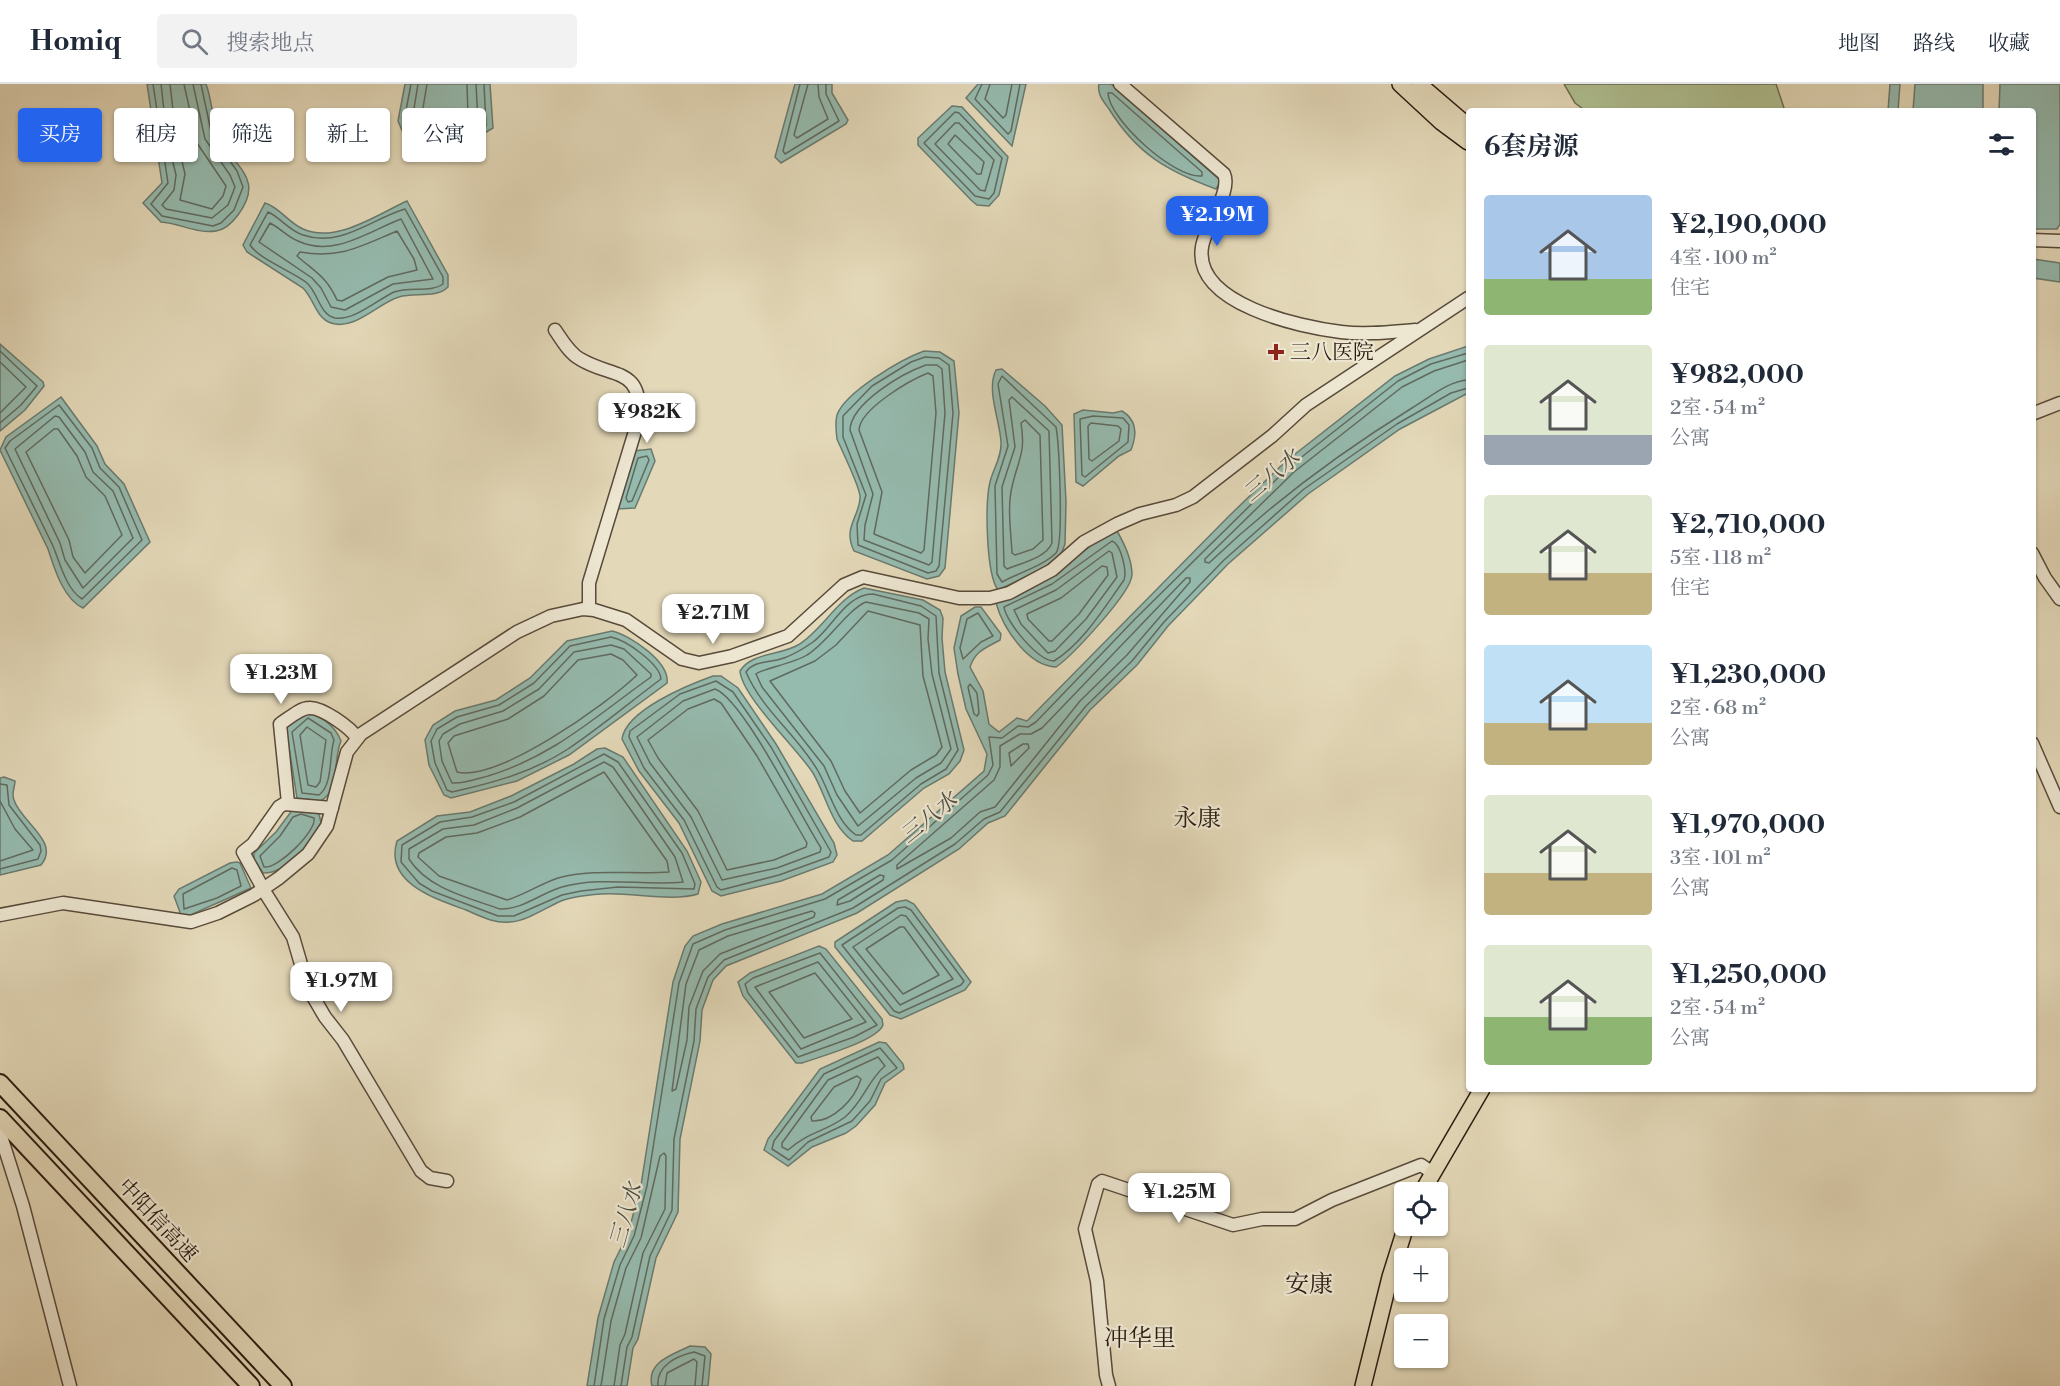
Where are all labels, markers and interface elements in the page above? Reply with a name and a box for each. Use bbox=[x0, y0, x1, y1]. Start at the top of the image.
search box bbox=[157, 14, 577, 68]
text: Homiq bbox=[30, 24, 121, 59]
icon: search bbox=[178, 25, 211, 58]
text: 搜索地点 bbox=[226, 30, 314, 57]
text: 地图 bbox=[1838, 31, 1880, 57]
text: 路线 bbox=[1913, 31, 1955, 57]
text: 收藏 bbox=[1988, 31, 2030, 57]
chip: 买房 bbox=[18, 108, 102, 162]
chip: 租房 bbox=[114, 108, 198, 162]
chip: 筛选 bbox=[210, 108, 294, 162]
chip: 新上 bbox=[306, 108, 390, 162]
chip: 公寓 bbox=[402, 108, 486, 162]
icon: filters bbox=[1985, 128, 2018, 161]
text: 6套房源 bbox=[1484, 131, 1578, 163]
pin: ¥2.19M bbox=[1168, 196, 1266, 247]
text: ¥2.19M bbox=[1180, 203, 1254, 228]
text: ¥2,190,000 bbox=[1670, 209, 1827, 241]
icon: home bbox=[1532, 219, 1604, 291]
text: 4室 · 100 m² bbox=[1670, 246, 1777, 271]
text: 住宅 bbox=[1670, 276, 1710, 301]
place label: 三八医院 bbox=[1290, 340, 1374, 366]
marker: 三八医院 bbox=[1267, 343, 1285, 361]
text: ¥982,000 bbox=[1670, 359, 1804, 391]
icon: home bbox=[1532, 369, 1604, 441]
pin: ¥982K bbox=[605, 393, 689, 444]
text: 2室 · 54 m² bbox=[1670, 396, 1765, 421]
text: ¥982K bbox=[612, 400, 682, 425]
text: 公寓 bbox=[1670, 426, 1710, 451]
water label: 三八水 bbox=[1238, 443, 1307, 508]
text: ¥2,710,000 bbox=[1670, 509, 1826, 541]
icon: home bbox=[1532, 519, 1604, 591]
text: 5室 · 118 m² bbox=[1670, 546, 1771, 571]
text: 住宅 bbox=[1670, 576, 1710, 601]
pin: ¥2.71M bbox=[664, 594, 762, 645]
text: ¥2.71M bbox=[676, 601, 750, 626]
pin: ¥1.23M bbox=[232, 654, 330, 705]
text: ¥1,230,000 bbox=[1670, 659, 1826, 691]
text: ¥1.23M bbox=[244, 661, 318, 686]
icon: home bbox=[1532, 669, 1604, 741]
text: 2室 · 68 m² bbox=[1670, 696, 1766, 721]
text: 公寓 bbox=[1670, 726, 1710, 751]
water label: 三八水 bbox=[895, 786, 965, 849]
district label: 永康 bbox=[1173, 804, 1221, 834]
text: ¥1,970,000 bbox=[1670, 809, 1825, 841]
icon: home bbox=[1532, 819, 1604, 891]
text: 3室 · 101 m² bbox=[1670, 846, 1770, 871]
text: 公寓 bbox=[1670, 876, 1710, 901]
text: ¥1,250,000 bbox=[1670, 959, 1827, 991]
pin: ¥1.97M bbox=[292, 962, 390, 1013]
text: ¥1.97M bbox=[304, 969, 378, 994]
icon: home bbox=[1532, 969, 1604, 1041]
text: 2室 · 54 m² bbox=[1670, 996, 1765, 1021]
text: 公寓 bbox=[1670, 1026, 1710, 1051]
street label: 中阳信高速 bbox=[112, 1173, 203, 1268]
pin: ¥1.25M bbox=[1130, 1173, 1228, 1224]
water label: 三八水 bbox=[604, 1178, 649, 1251]
text: ¥1.25M bbox=[1142, 1180, 1216, 1205]
map controls bbox=[1394, 1182, 1448, 1368]
button: locate bbox=[1394, 1182, 1448, 1236]
button: + bbox=[1394, 1248, 1448, 1302]
district label: 安康 bbox=[1285, 1270, 1333, 1300]
button: − bbox=[1394, 1314, 1448, 1368]
district label: 冲华里 bbox=[1104, 1324, 1176, 1354]

